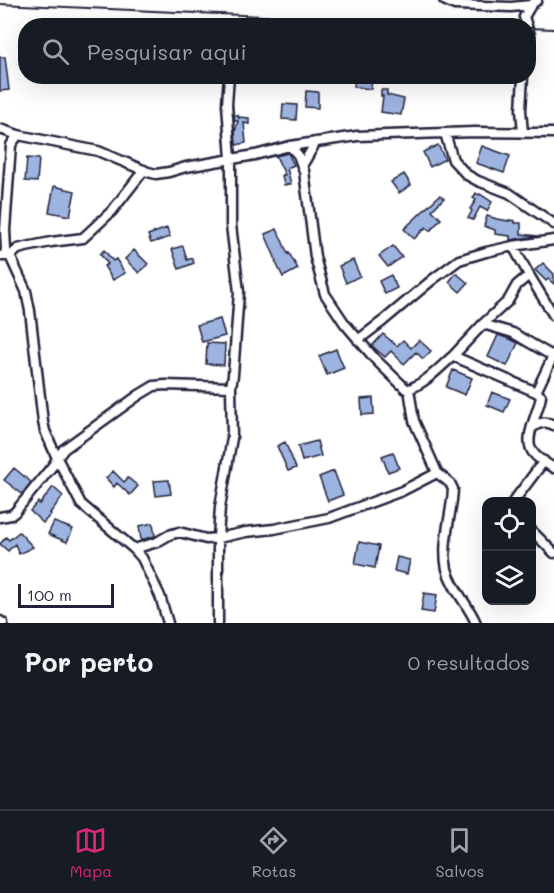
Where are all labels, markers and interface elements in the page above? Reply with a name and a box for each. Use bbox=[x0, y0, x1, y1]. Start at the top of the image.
search box bbox=[18, 18, 536, 84]
icon: search bbox=[39, 35, 72, 68]
text: Pesquisar aqui bbox=[87, 37, 247, 66]
map controls bbox=[482, 497, 536, 605]
button: locate bbox=[482, 497, 536, 551]
button: layers bbox=[482, 551, 536, 605]
scale bar bbox=[18, 581, 114, 608]
text: 100 m bbox=[27, 584, 72, 605]
text: Por perto bbox=[24, 645, 153, 679]
text: 0 resultados bbox=[408, 649, 530, 675]
tab: Mapa bbox=[70, 824, 112, 881]
tab: Rotas bbox=[252, 824, 296, 881]
tab: Salvos bbox=[436, 824, 484, 881]

